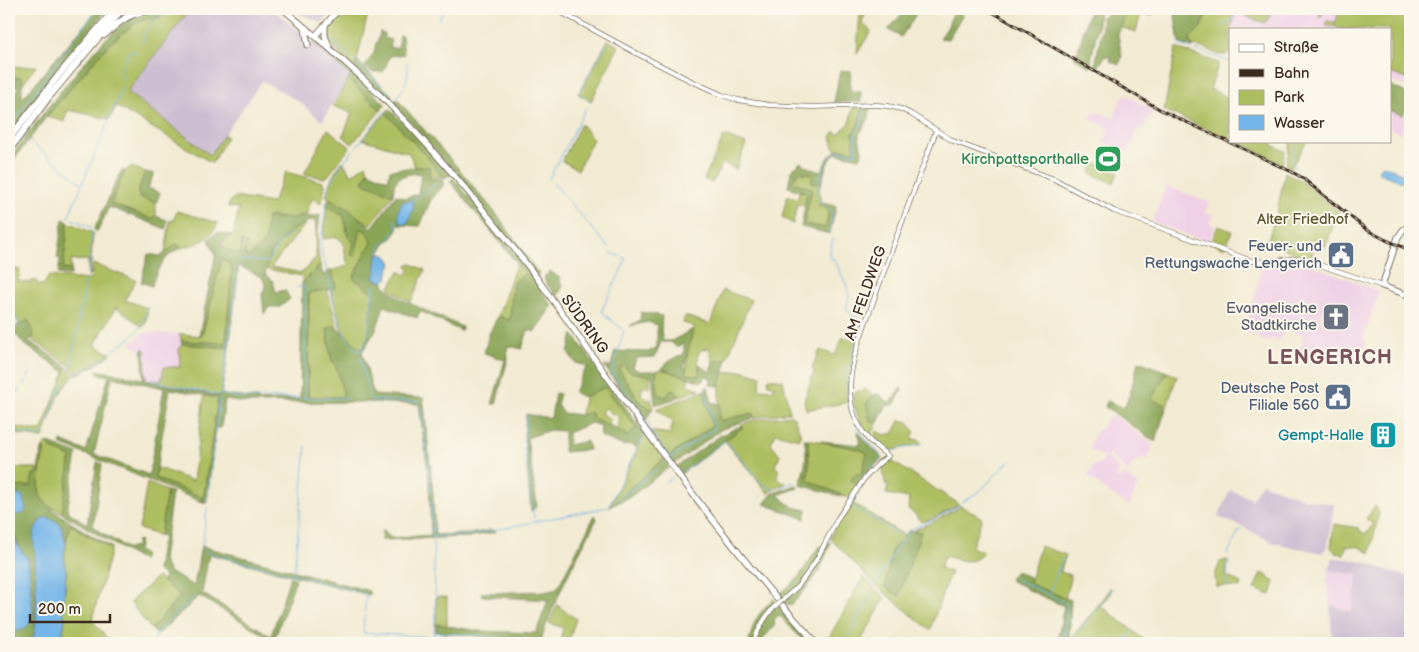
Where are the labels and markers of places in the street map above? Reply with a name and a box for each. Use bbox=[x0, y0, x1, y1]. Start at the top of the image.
sports icon: Kirchpattsporthalle bbox=[1093, 144, 1123, 174]
place label: Kirchpattsporthalle bbox=[961, 150, 1089, 169]
place label: Feuer- und Rettungswache Lengerich bbox=[1144, 237, 1322, 273]
public building icon: Feuer- und Rettungswache Lengerich bbox=[1326, 240, 1356, 270]
place label: Evangelische Stadtkirche bbox=[1226, 299, 1317, 335]
church icon: Evangelische Stadtkirche bbox=[1321, 302, 1351, 332]
place label: Deutsche Post Filiale 560 bbox=[1221, 379, 1319, 415]
public building icon: Deutsche Post Filiale 560 bbox=[1323, 382, 1353, 412]
building icon: Gempt-Halle bbox=[1368, 420, 1398, 450]
place label: Gempt-Halle bbox=[1278, 426, 1364, 445]

